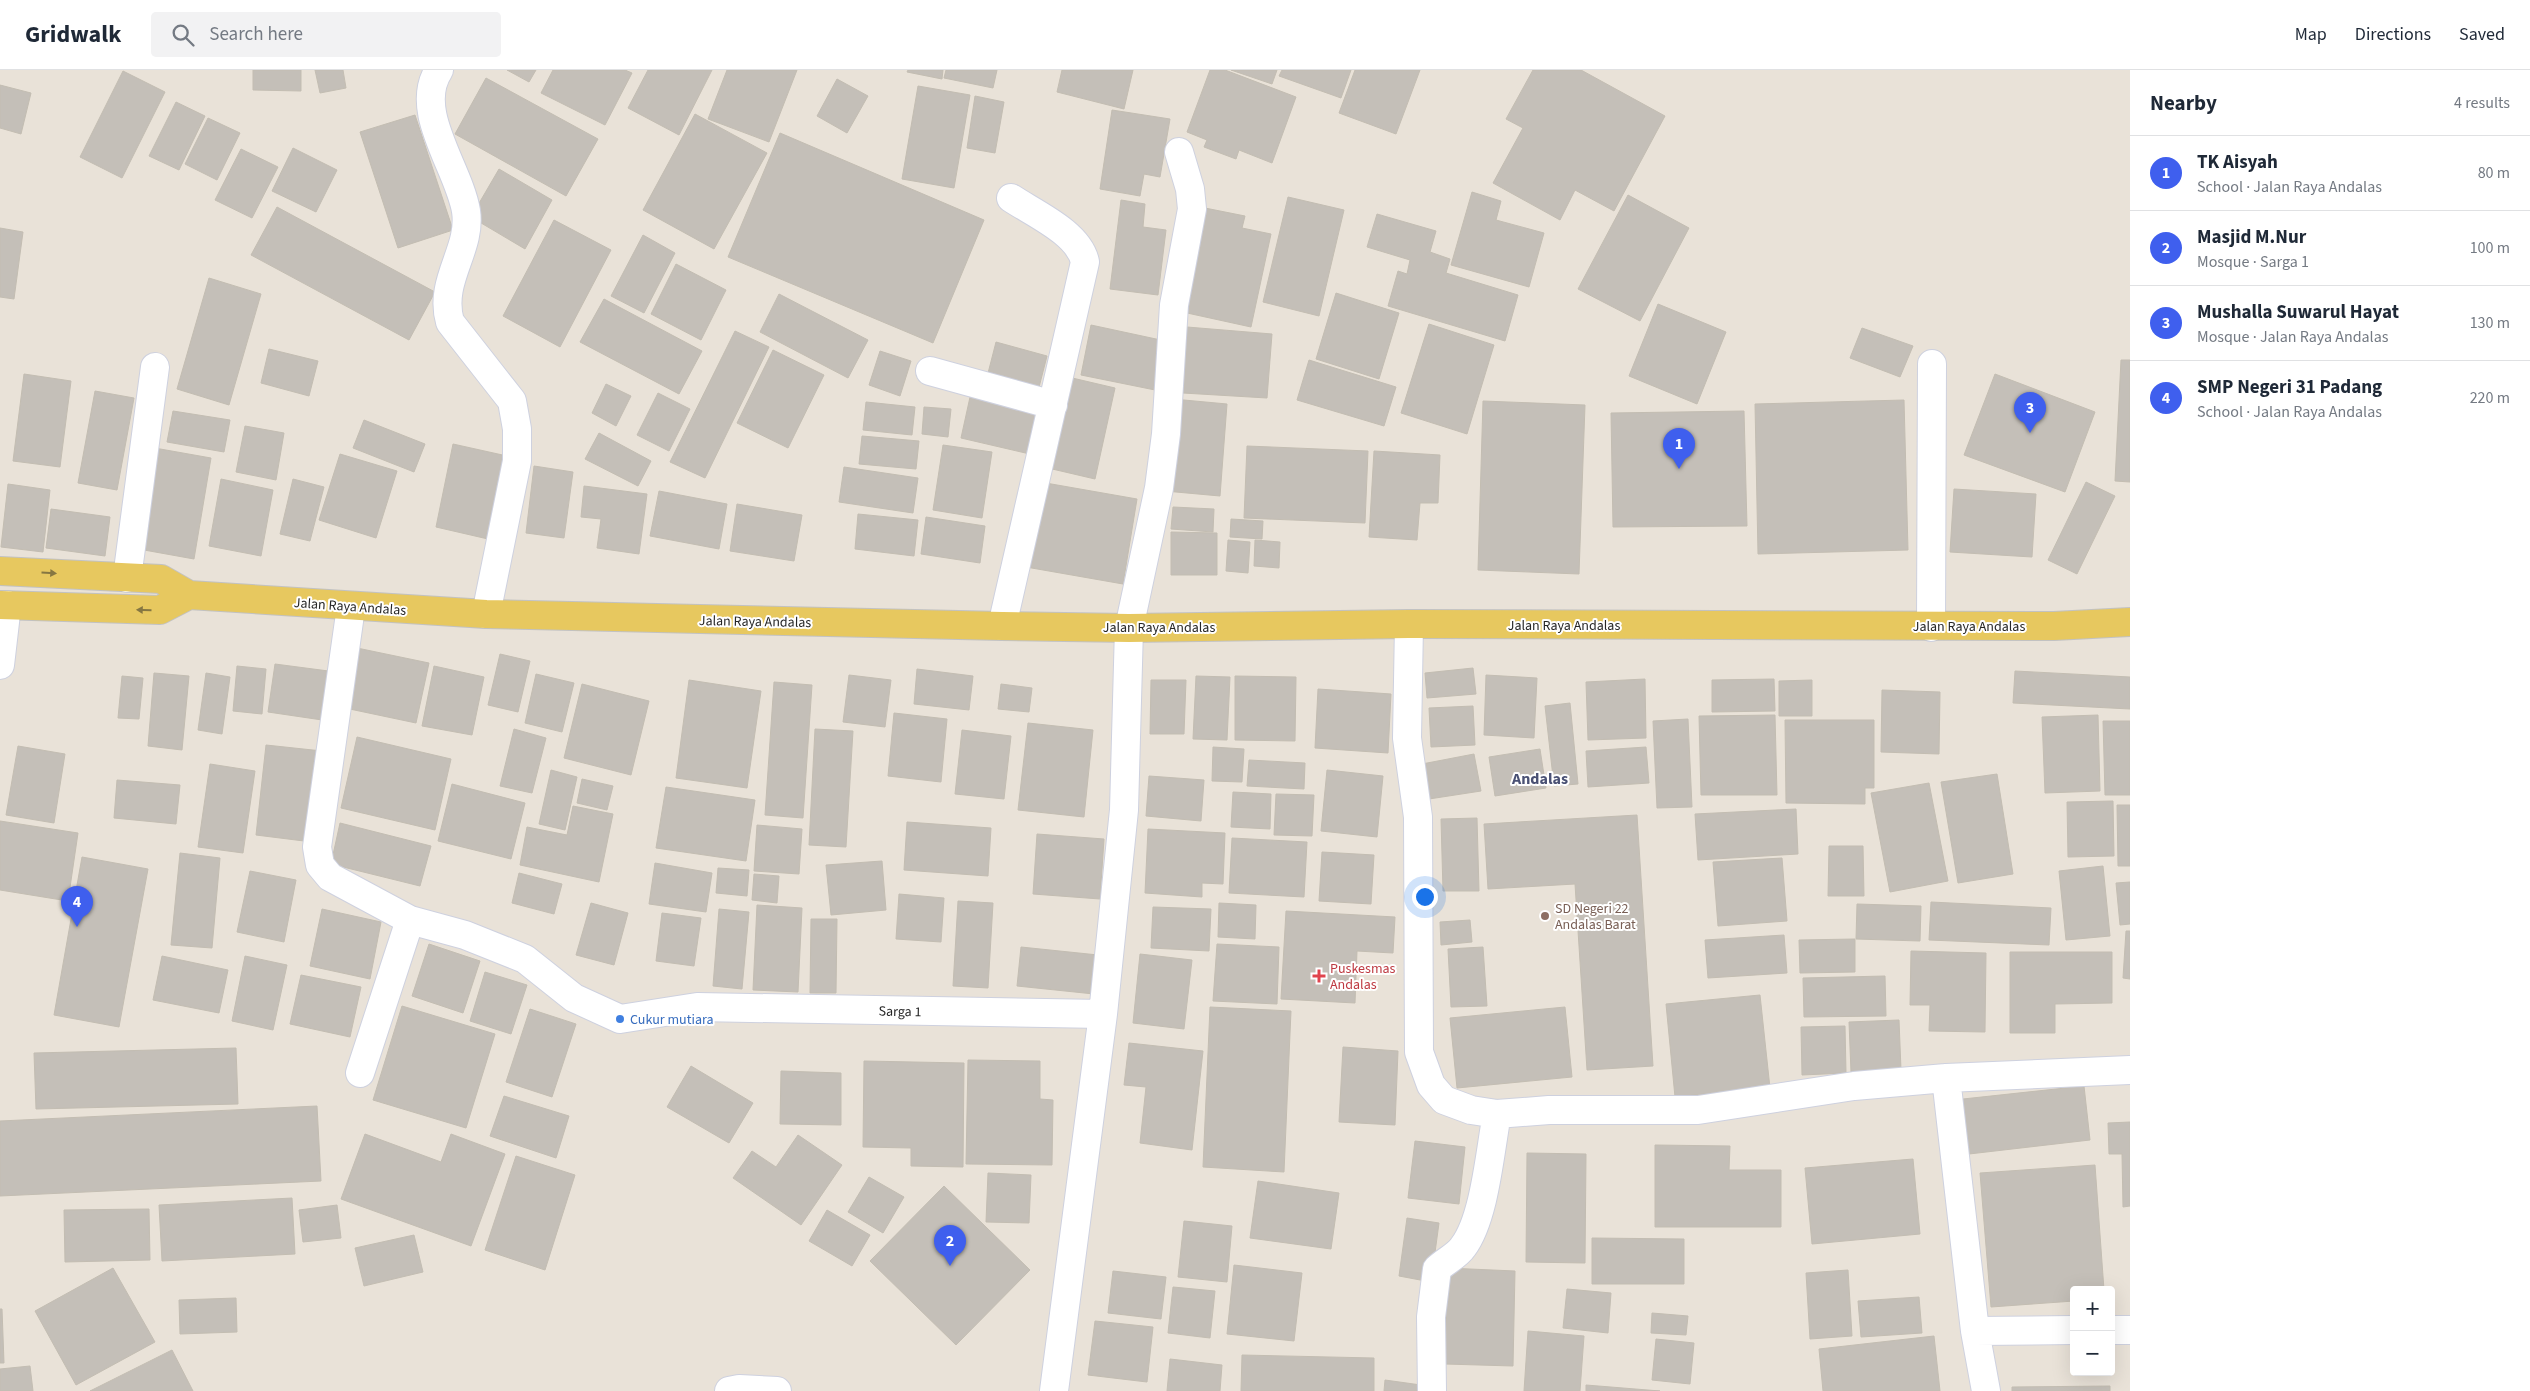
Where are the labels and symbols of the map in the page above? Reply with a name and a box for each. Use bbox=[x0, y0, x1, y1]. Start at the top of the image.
pin: 3 bbox=[2014, 392, 2046, 433]
pin: 1 bbox=[1663, 428, 1695, 469]
one-way arrow bbox=[41, 570, 57, 578]
street label: Jalan Raya Andalas bbox=[293, 593, 407, 621]
one-way arrow bbox=[136, 606, 152, 614]
street label: Jalan Raya Andalas bbox=[699, 611, 812, 633]
street label: Jalan Raya Andalas bbox=[1508, 616, 1620, 636]
street label: Jalan Raya Andalas bbox=[1913, 617, 2025, 637]
street label: Jalan Raya Andalas bbox=[1103, 618, 1215, 638]
district label: Andalas bbox=[1511, 768, 1568, 790]
your location bbox=[1412, 884, 1438, 910]
pin: 4 bbox=[61, 886, 93, 927]
place label: SD Negeri 22 Andalas Barat bbox=[1555, 899, 1636, 935]
marker: SD Negeri 22 Andalas Barat bbox=[1539, 910, 1551, 922]
place label: Puskesmas Andalas bbox=[1330, 959, 1396, 995]
marker: Puskesmas Andalas bbox=[1312, 969, 1326, 983]
street label: Sarga 1 bbox=[878, 1002, 922, 1022]
place label: Cukur mutiara bbox=[630, 1010, 714, 1030]
marker: Cukur mutiara bbox=[614, 1013, 626, 1025]
pin: 2 bbox=[934, 1225, 966, 1266]

